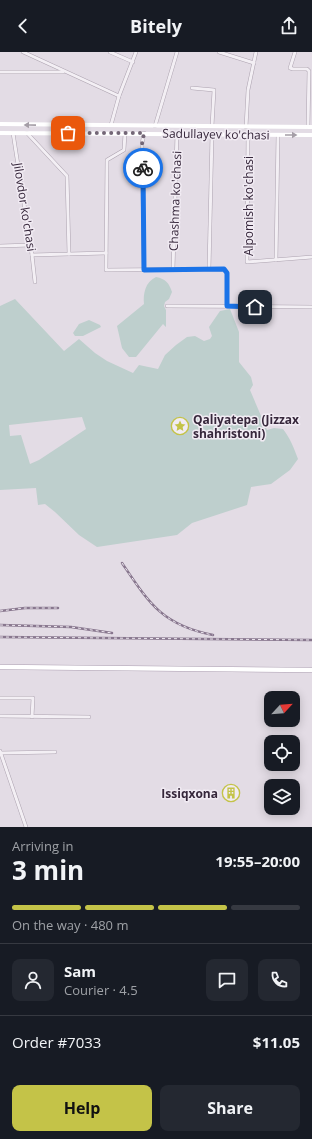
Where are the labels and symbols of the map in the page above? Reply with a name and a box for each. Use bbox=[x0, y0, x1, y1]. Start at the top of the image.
pin bbox=[51, 116, 85, 150]
one-way arrow bbox=[23, 122, 36, 128]
street label: Sadullayev ko'chasi bbox=[162, 125, 270, 143]
one-way arrow bbox=[285, 132, 298, 138]
courier bbox=[123, 148, 163, 188]
street label: Chashma ko'chasi bbox=[165, 151, 185, 251]
street label: Alpomish ko'chasi bbox=[240, 156, 257, 256]
street label: Jilovdor ko'chasi bbox=[9, 160, 40, 253]
pin bbox=[238, 290, 272, 324]
place label: Qaliyatepa (Jizzax shahristoni) bbox=[193, 411, 299, 442]
place icon: Qaliyatepa (Jizzax shahristoni) bbox=[170, 416, 190, 436]
north arrow bbox=[264, 691, 300, 727]
building icon: Issiqxona bbox=[221, 783, 241, 803]
place label: Issiqxona bbox=[161, 785, 218, 802]

